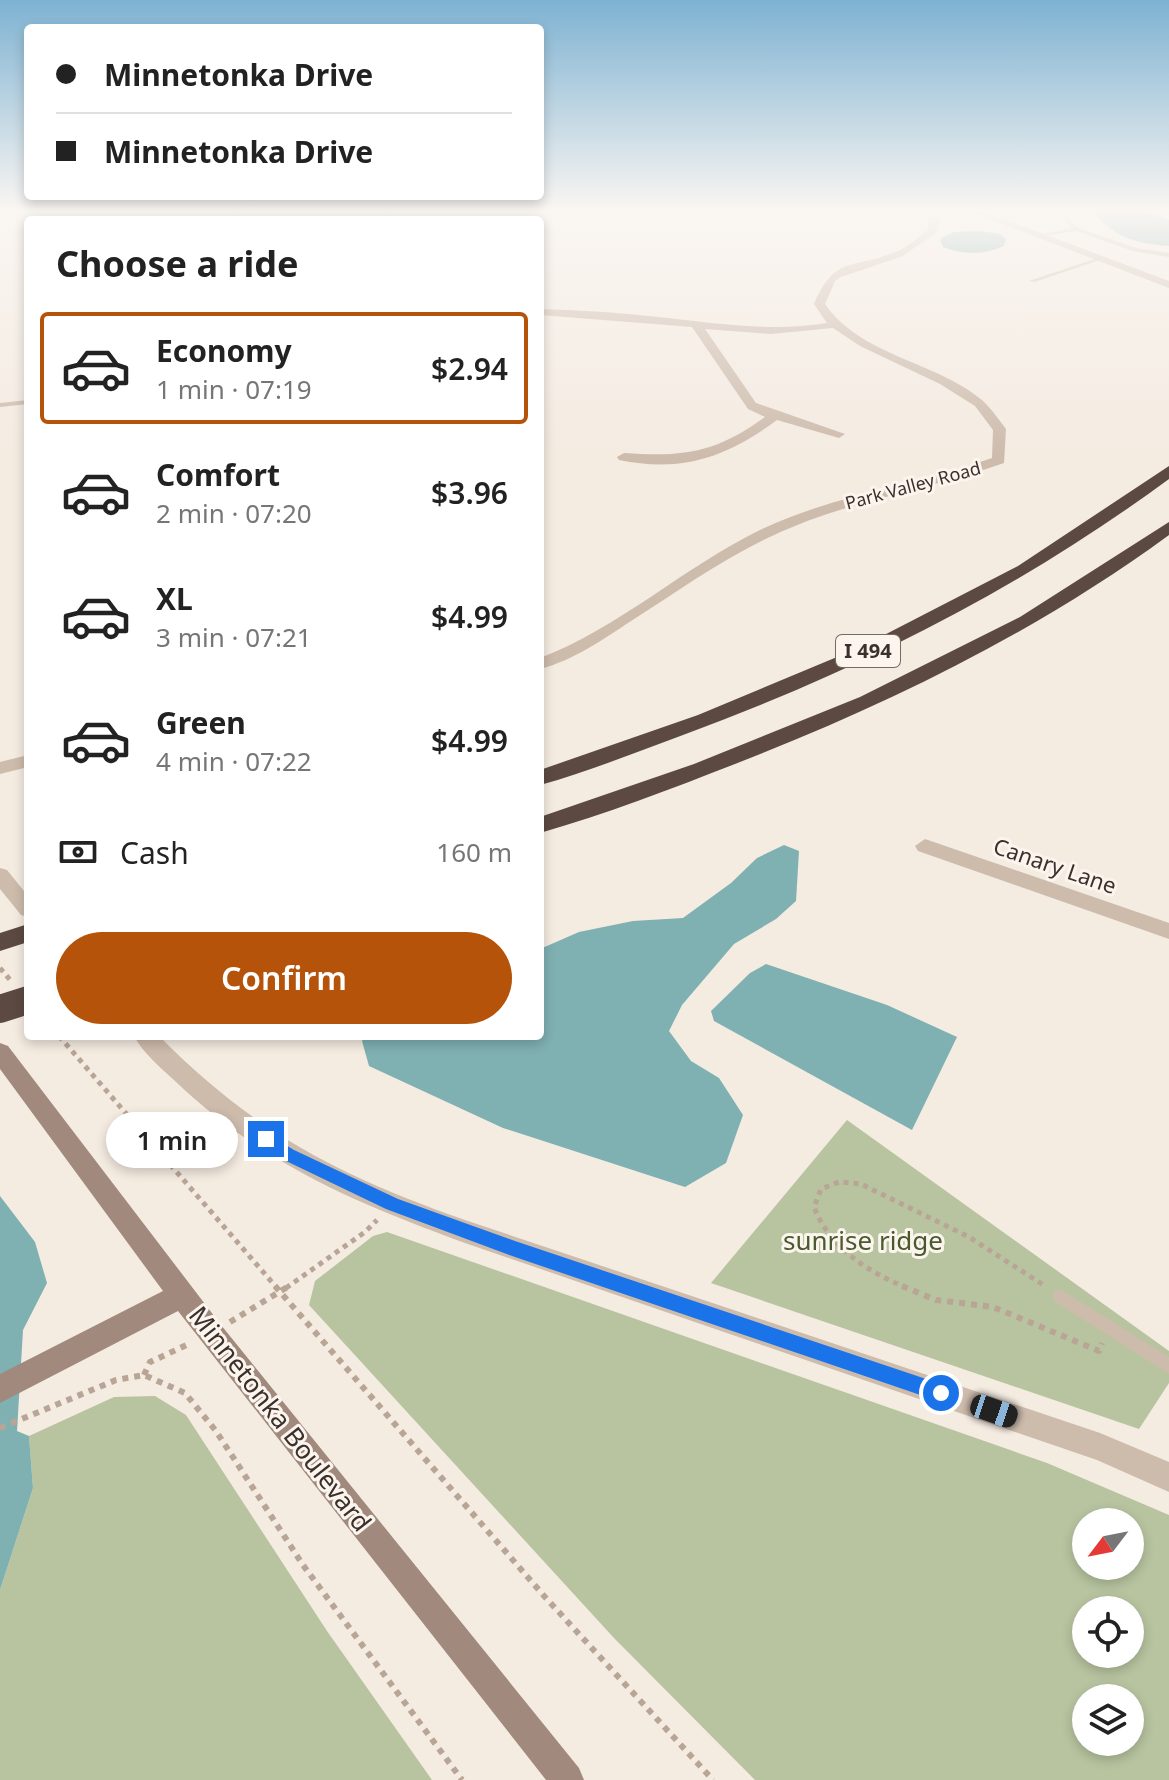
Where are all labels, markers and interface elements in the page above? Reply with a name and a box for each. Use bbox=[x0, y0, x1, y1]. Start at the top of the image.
text: Minnetonka Drive bbox=[104, 54, 373, 95]
text: Minnetonka Drive bbox=[104, 131, 373, 172]
text: Choose a ride bbox=[56, 239, 298, 288]
text: Economy bbox=[156, 330, 292, 371]
icon: car bbox=[60, 332, 132, 404]
text: $2.94 bbox=[431, 348, 508, 389]
text: 1 min · 07:19 bbox=[156, 371, 312, 407]
text: Comfort bbox=[156, 454, 280, 495]
street label: Park Valley Road bbox=[842, 455, 983, 515]
icon: car bbox=[60, 456, 132, 528]
text: $3.96 bbox=[431, 472, 508, 513]
text: 2 min · 07:20 bbox=[156, 495, 312, 531]
text: XL bbox=[156, 578, 193, 619]
icon: car bbox=[60, 580, 132, 652]
text: $4.99 bbox=[431, 596, 508, 637]
text: 3 min · 07:21 bbox=[156, 619, 312, 655]
road number: I 494 bbox=[836, 635, 900, 667]
text: Green bbox=[156, 702, 246, 743]
icon: car bbox=[60, 704, 132, 776]
text: $4.99 bbox=[431, 720, 508, 761]
text: 4 min · 07:22 bbox=[156, 743, 312, 779]
icon: cash bbox=[56, 830, 100, 874]
street label: Canary Lane bbox=[990, 830, 1121, 900]
text: Cash bbox=[120, 832, 189, 873]
text: 160 m bbox=[436, 834, 512, 870]
button: Confirm bbox=[56, 932, 512, 1024]
callout: 1 min bbox=[106, 1111, 238, 1167]
route end bbox=[248, 1121, 284, 1157]
text: 1 min bbox=[137, 1122, 207, 1158]
park label: sunrise ridge bbox=[783, 1222, 943, 1258]
street label: Minnetonka Boulevard bbox=[181, 1298, 380, 1539]
route start bbox=[923, 1375, 959, 1411]
car bbox=[967, 1392, 1021, 1430]
north arrow bbox=[1072, 1508, 1144, 1580]
map controls bbox=[1072, 1508, 1144, 1756]
button: locate bbox=[1072, 1596, 1144, 1668]
button: layers bbox=[1072, 1684, 1144, 1756]

